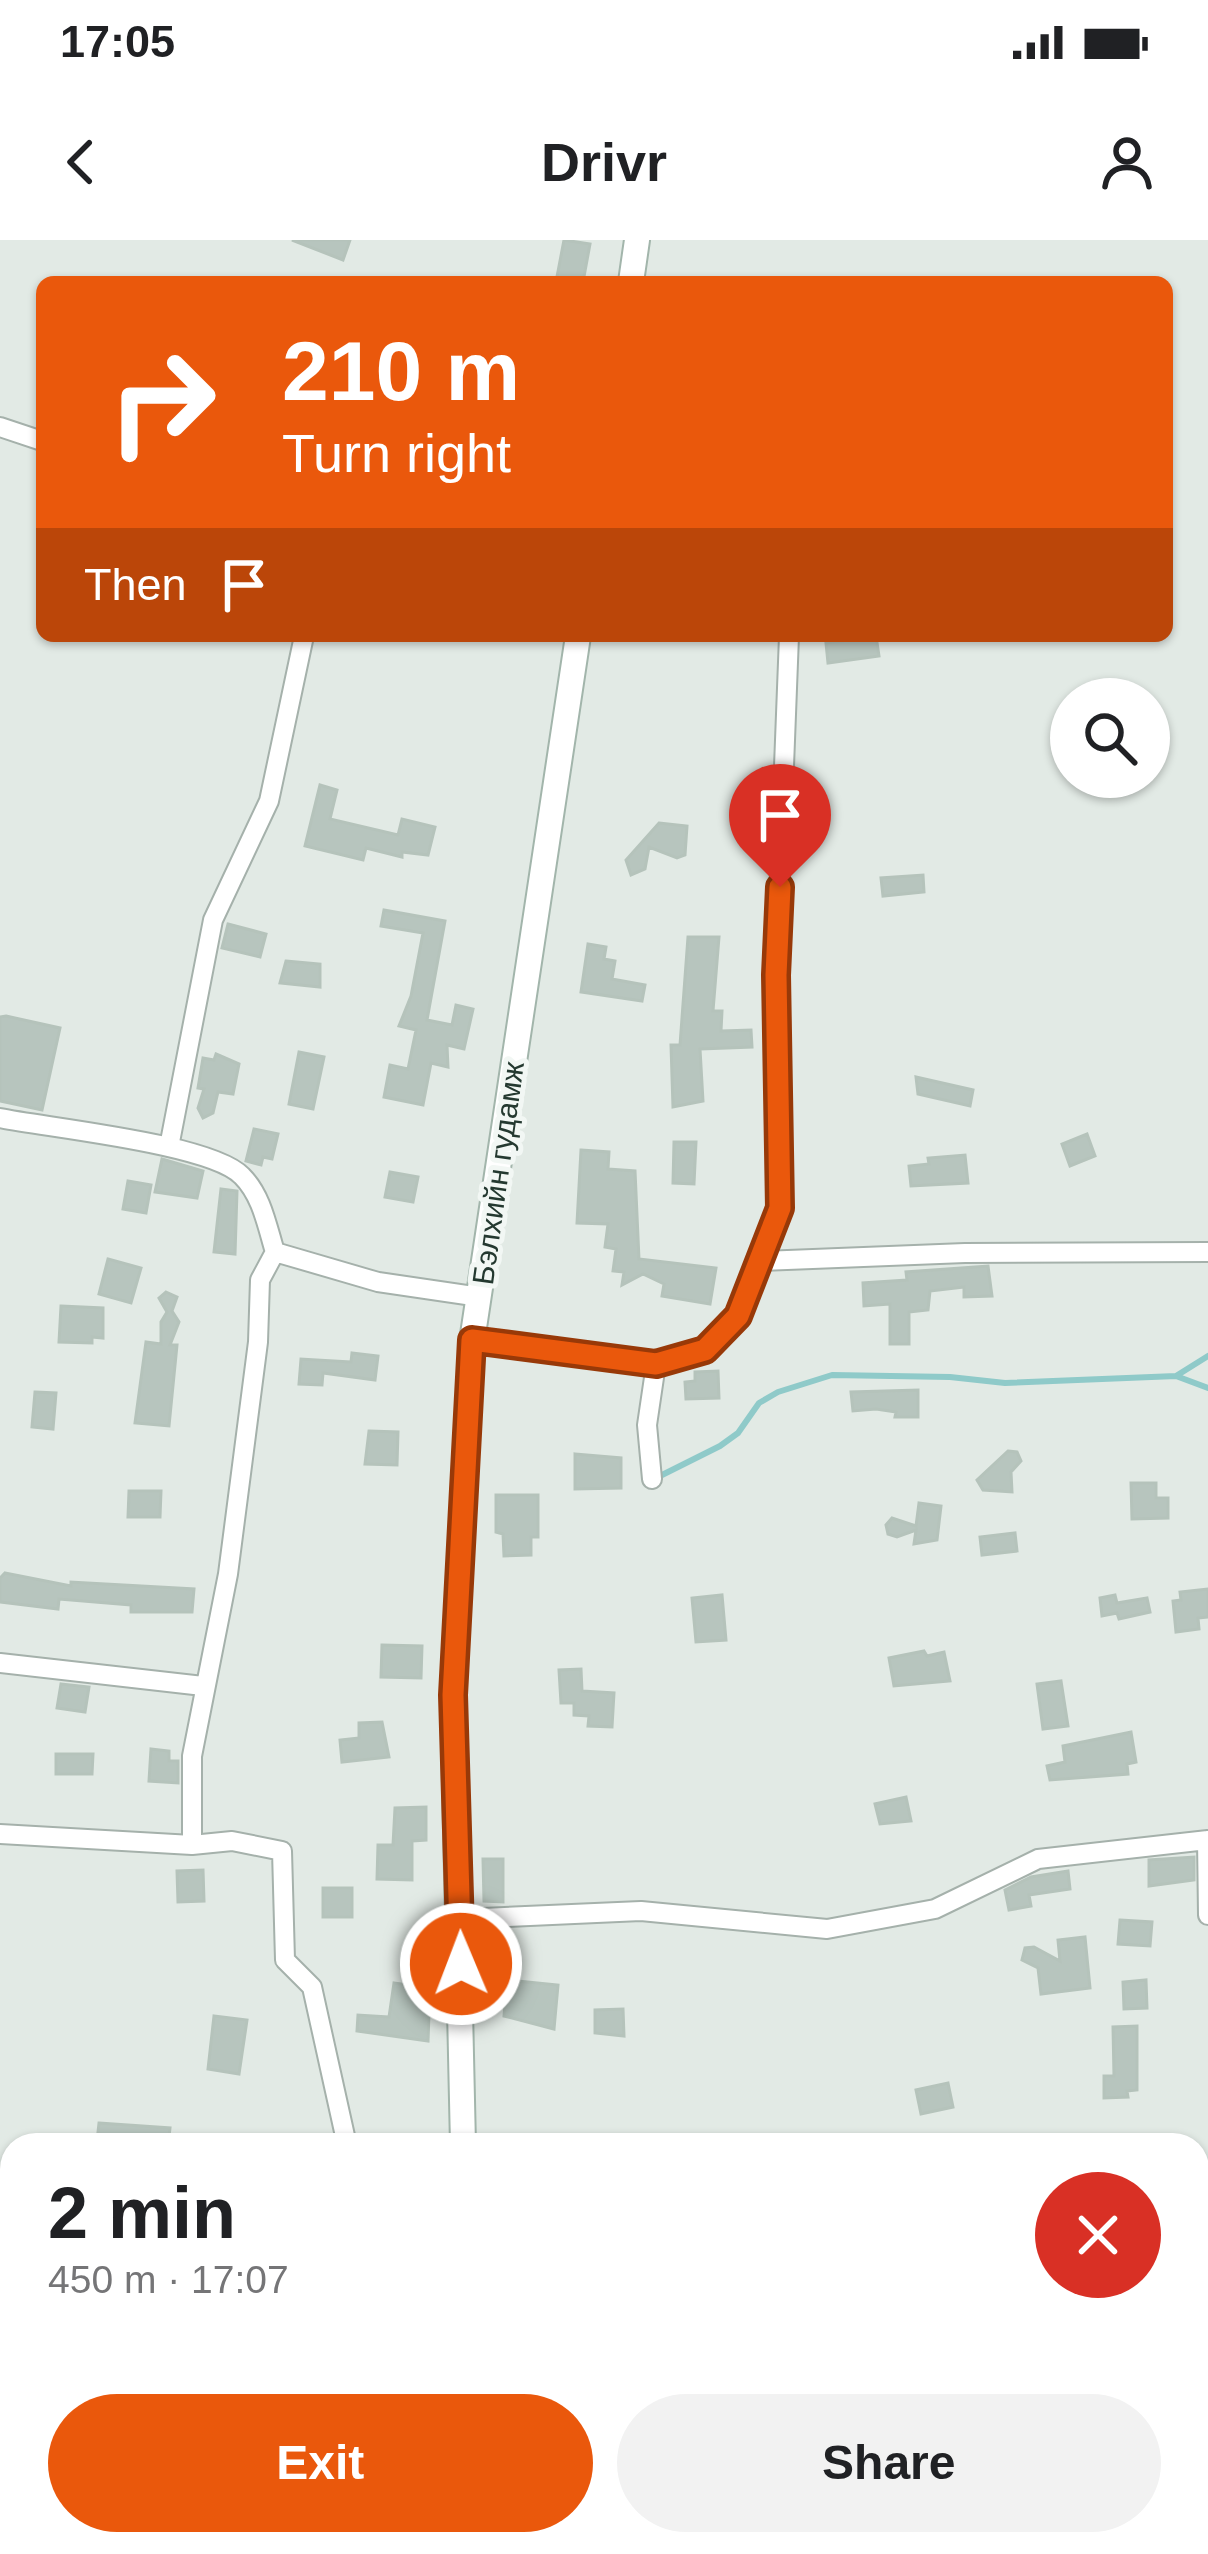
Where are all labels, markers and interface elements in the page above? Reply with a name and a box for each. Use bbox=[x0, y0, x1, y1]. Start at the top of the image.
text: 17:05 bbox=[60, 16, 175, 67]
icon: back bbox=[48, 129, 114, 195]
icon: person bbox=[1094, 129, 1160, 195]
text: Drivr bbox=[541, 132, 667, 192]
icon: right bbox=[84, 324, 240, 480]
text: 210 m bbox=[282, 324, 520, 418]
text: Turn right bbox=[282, 423, 511, 483]
icon: arrive bbox=[211, 552, 277, 618]
text: Then bbox=[84, 559, 187, 610]
map controls bbox=[1050, 678, 1170, 798]
button: search bbox=[1050, 678, 1170, 798]
pin bbox=[729, 764, 831, 887]
icon: arrive bbox=[747, 782, 813, 848]
street label: Бэлхийн гудамж bbox=[466, 1059, 530, 1287]
position arrow bbox=[398, 1901, 524, 2027]
button: close bbox=[1035, 2172, 1161, 2298]
text: 2 min bbox=[48, 2173, 236, 2253]
text: 450 m · 17:07 bbox=[48, 2258, 289, 2301]
button: Exit bbox=[48, 2394, 593, 2532]
button: Share bbox=[617, 2394, 1161, 2532]

